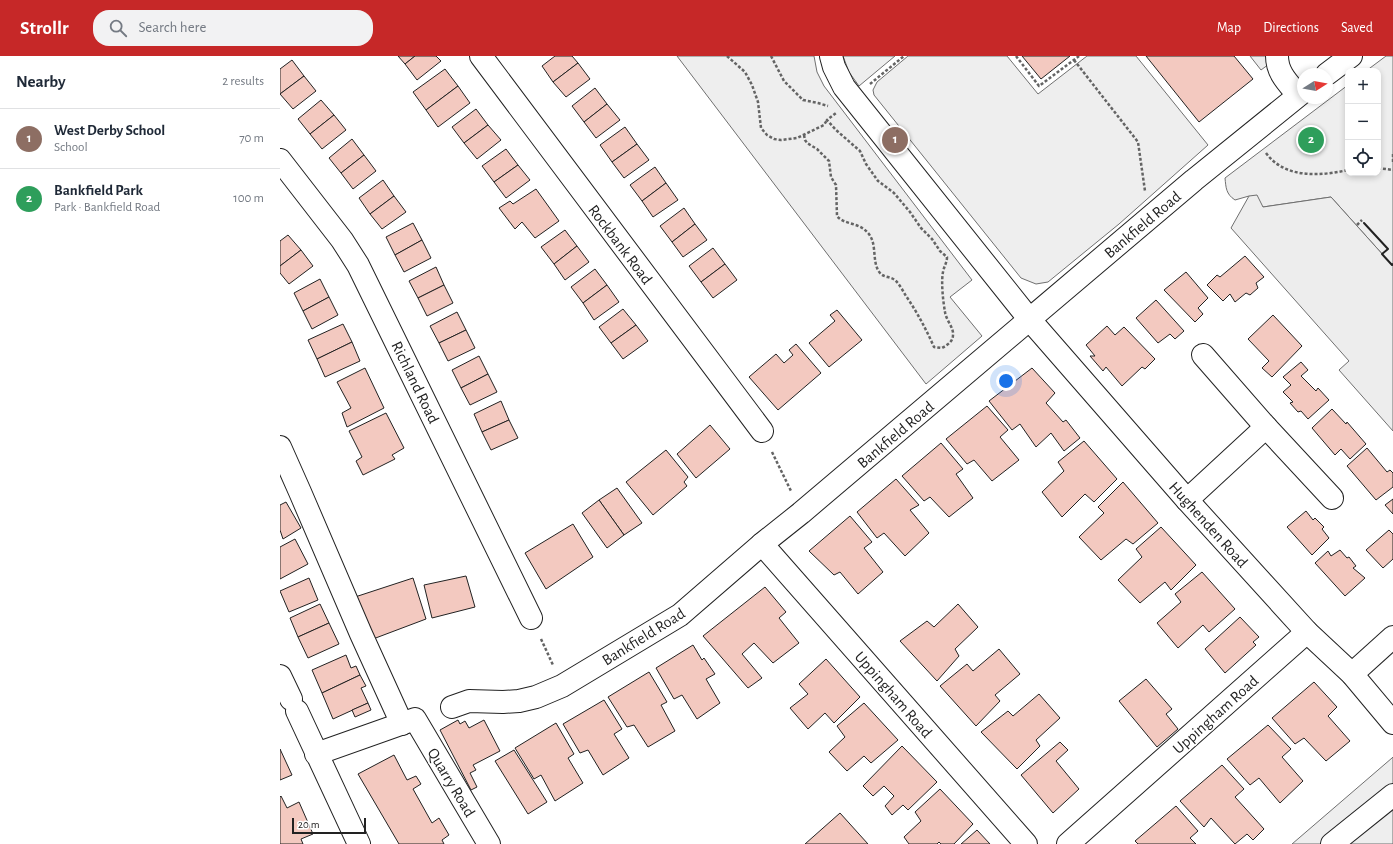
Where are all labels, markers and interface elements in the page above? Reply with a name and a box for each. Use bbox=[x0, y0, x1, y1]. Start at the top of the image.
search box bbox=[93, 10, 373, 46]
icon: search bbox=[107, 17, 129, 39]
text: Strollr bbox=[20, 19, 69, 38]
text: Search here bbox=[139, 20, 206, 35]
text: Map bbox=[1217, 21, 1241, 35]
text: Directions bbox=[1263, 21, 1319, 35]
text: Saved bbox=[1341, 21, 1373, 35]
north arrow bbox=[1297, 68, 1333, 104]
map controls bbox=[1345, 68, 1381, 176]
button: + bbox=[1345, 68, 1381, 104]
text: Nearby bbox=[16, 73, 66, 90]
text: 2 results bbox=[222, 75, 264, 88]
button: − bbox=[1345, 104, 1381, 140]
text: West Derby School bbox=[54, 123, 165, 138]
pin: 1 bbox=[882, 125, 908, 155]
pin: 2 bbox=[1298, 125, 1324, 155]
text: 1 bbox=[27, 132, 31, 145]
text: 70 m bbox=[239, 132, 264, 145]
button: locate bbox=[1345, 140, 1381, 176]
text: School bbox=[54, 141, 88, 154]
text: Bankfield Park bbox=[54, 183, 143, 198]
street label: Bankfield Road bbox=[1101, 188, 1184, 261]
text: 2 bbox=[26, 192, 32, 205]
text: 100 m bbox=[233, 192, 264, 205]
text: Park · Bankfield Road bbox=[54, 201, 160, 214]
street label: Rockbank Road bbox=[585, 202, 655, 287]
street label: Richland Road bbox=[388, 339, 442, 426]
your location bbox=[996, 371, 1016, 391]
street label: Bankfield Road bbox=[854, 398, 937, 471]
street label: Hughenden Road bbox=[1166, 479, 1251, 571]
street label: Bankfield Road bbox=[599, 605, 688, 669]
street label: Uppingham Road bbox=[852, 648, 935, 741]
street label: Uppingham Road bbox=[1170, 672, 1261, 757]
street label: Quarry Road bbox=[423, 745, 478, 820]
scale bar bbox=[292, 816, 366, 835]
text: 20 m bbox=[298, 819, 319, 830]

